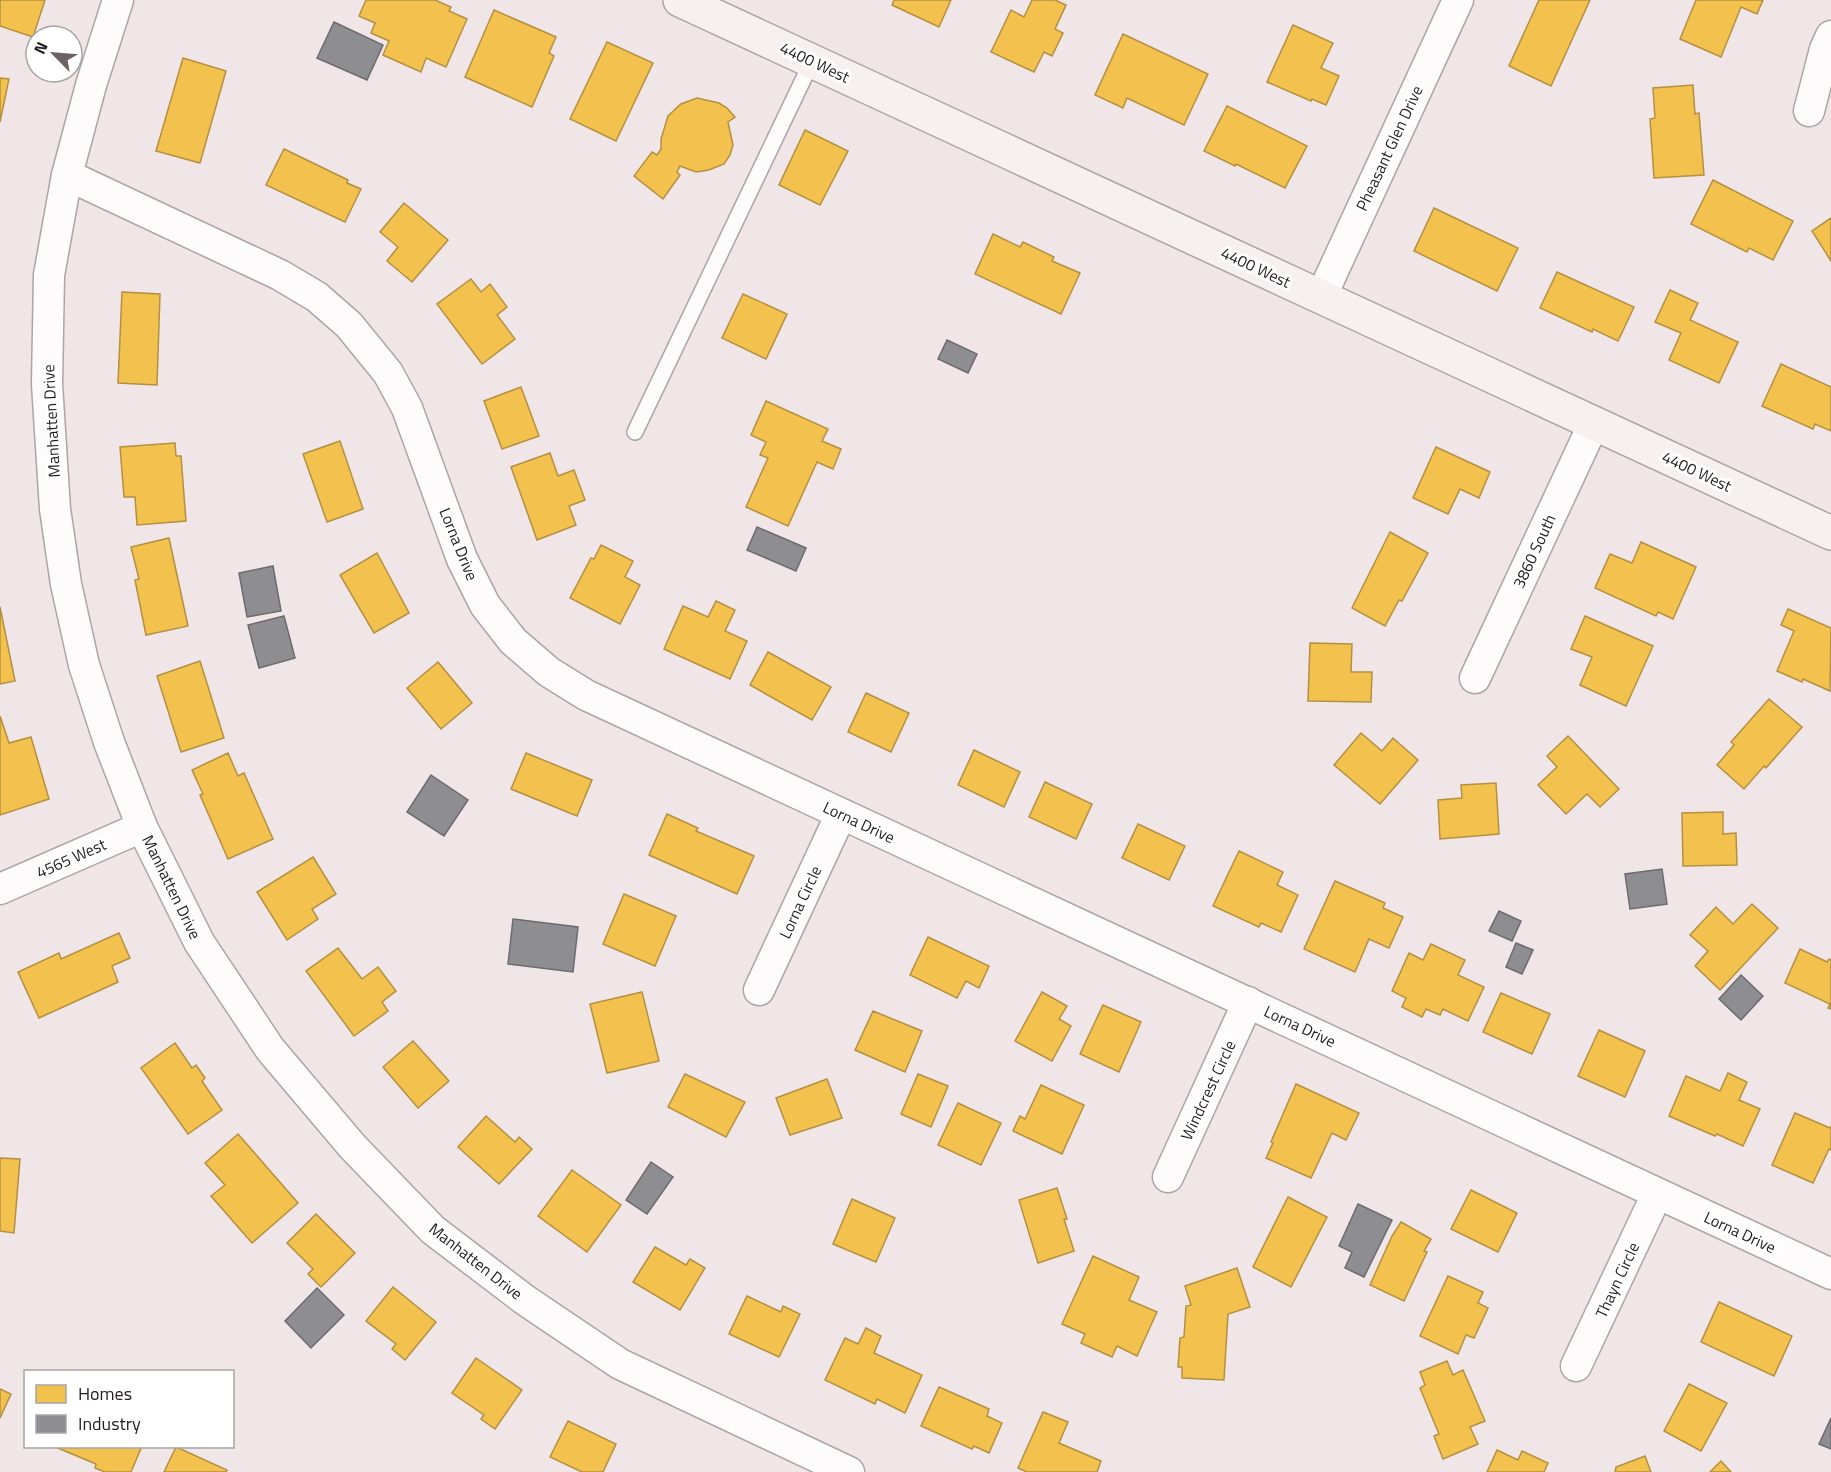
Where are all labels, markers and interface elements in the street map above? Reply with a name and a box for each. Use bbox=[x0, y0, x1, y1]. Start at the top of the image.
north arrow bbox=[24, 24, 84, 84]
street label: 4400 West bbox=[776, 35, 854, 89]
text: N bbox=[27, 38, 54, 58]
street label: Pheasant Glen Drive bbox=[1349, 81, 1429, 215]
street label: 4400 West bbox=[1217, 240, 1295, 294]
street label: Manhatten Drive bbox=[36, 364, 66, 478]
street label: 4400 West bbox=[1658, 444, 1736, 498]
street label: Lorna Drive bbox=[434, 504, 484, 584]
street label: 3860 South bbox=[1506, 510, 1562, 592]
street label: Lorna Drive bbox=[819, 795, 899, 849]
street label: Manhatten Drive bbox=[136, 831, 208, 943]
street label: 4565 West bbox=[32, 832, 110, 884]
street label: Lorna Circle bbox=[773, 862, 827, 942]
street label: Lorna Drive bbox=[1260, 999, 1340, 1053]
street label: Windcrest Circle bbox=[1174, 1036, 1242, 1144]
street label: Lorna Drive bbox=[1700, 1205, 1780, 1259]
street label: Manhatten Drive bbox=[424, 1217, 528, 1305]
street label: Thayn Circle bbox=[1589, 1238, 1645, 1322]
legend bbox=[24, 1370, 234, 1448]
text: Homes bbox=[78, 1380, 132, 1407]
text: Industry bbox=[78, 1410, 141, 1437]

